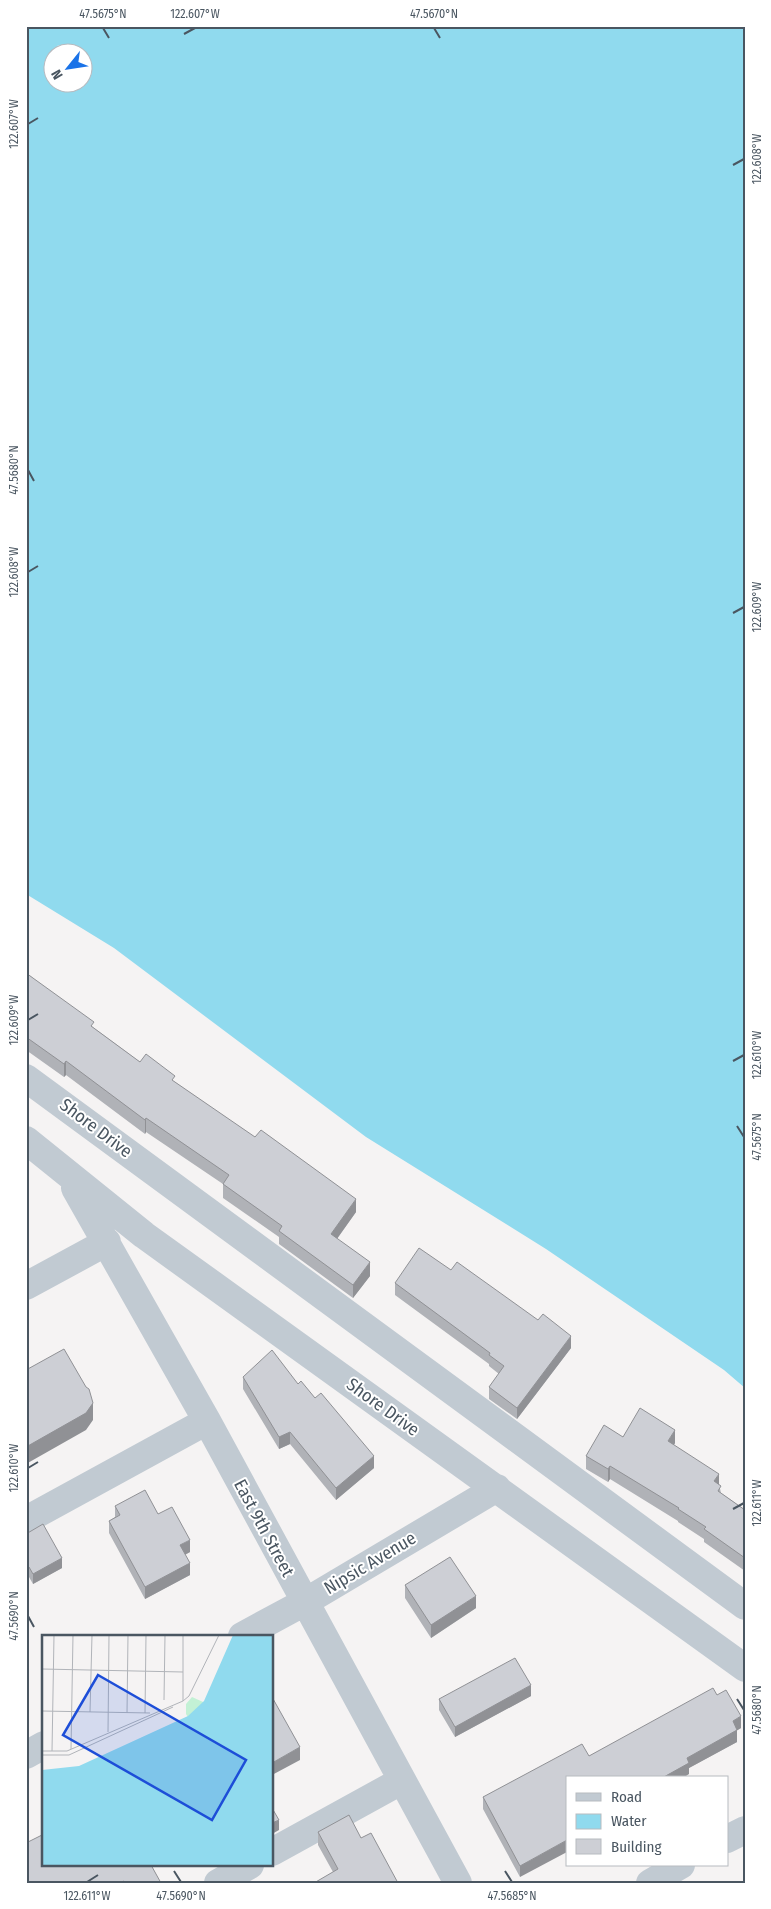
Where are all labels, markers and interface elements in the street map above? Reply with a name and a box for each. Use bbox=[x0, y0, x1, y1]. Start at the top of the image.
text: 47.5675°N bbox=[79, 7, 127, 21]
text: 122.607°W bbox=[170, 7, 220, 21]
text: 47.5670°N bbox=[410, 7, 458, 21]
north arrow bbox=[42, 42, 92, 92]
text: N bbox=[48, 66, 67, 82]
text: 122.607°W bbox=[7, 99, 21, 149]
text: 122.608°W bbox=[750, 134, 764, 184]
text: 47.5680°N bbox=[7, 445, 21, 495]
text: 122.608°W bbox=[7, 547, 21, 597]
text: 122.609°W bbox=[750, 582, 764, 632]
text: 122.609°W bbox=[7, 995, 21, 1045]
text: 122.610°W bbox=[750, 1031, 764, 1079]
street label: Shore Drive bbox=[55, 1094, 137, 1162]
text: 47.5675°N bbox=[750, 1113, 764, 1161]
street label: Shore Drive bbox=[342, 1373, 424, 1441]
text: 122.610°W bbox=[7, 1444, 21, 1492]
street label: East 9th Street bbox=[229, 1475, 299, 1581]
text: 122.611°W bbox=[750, 1480, 764, 1526]
street label: Nipsic Avenue bbox=[320, 1527, 420, 1599]
text: 47.5690°N bbox=[7, 1591, 21, 1641]
inset map bbox=[42, 1635, 274, 1866]
text: 47.5680°N bbox=[750, 1685, 764, 1735]
legend bbox=[566, 1776, 728, 1866]
text: Road bbox=[611, 1788, 642, 1806]
text: Water bbox=[611, 1812, 647, 1830]
text: Building bbox=[611, 1838, 662, 1856]
text: 122.611°W bbox=[64, 1889, 110, 1903]
text: 47.5690°N bbox=[156, 1889, 206, 1903]
text: 47.5685°N bbox=[488, 1889, 536, 1903]

